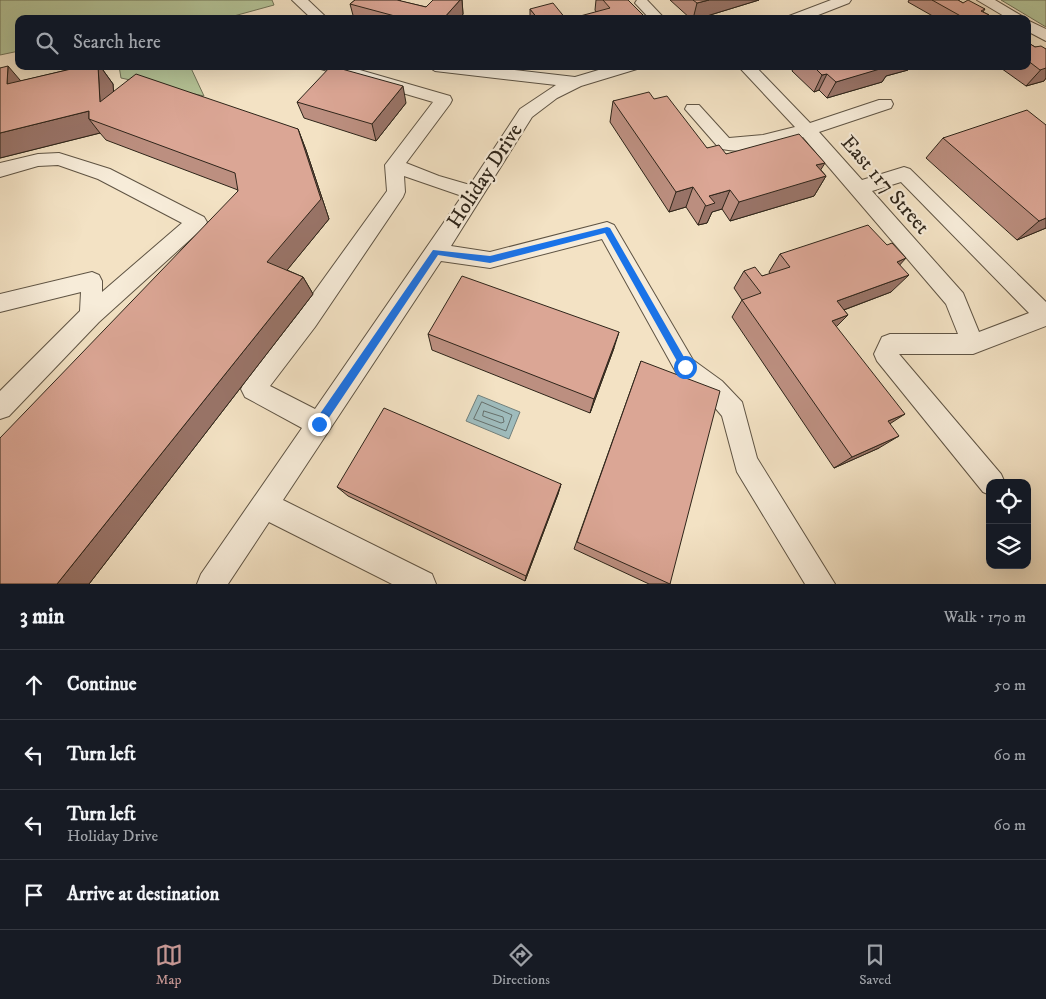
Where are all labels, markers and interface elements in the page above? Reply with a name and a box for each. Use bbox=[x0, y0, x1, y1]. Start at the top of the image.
search box bbox=[15, 15, 1031, 70]
icon: search bbox=[33, 29, 61, 57]
text: Search here bbox=[73, 31, 161, 54]
street label: Holiday Drive bbox=[442, 118, 529, 233]
street label: East 117 Street bbox=[835, 130, 935, 240]
route start bbox=[674, 356, 697, 379]
route end bbox=[308, 413, 331, 436]
map controls bbox=[986, 479, 1031, 569]
button: locate bbox=[986, 479, 1031, 524]
button: layers bbox=[986, 524, 1031, 569]
text: 3 min bbox=[20, 604, 65, 630]
text: Walk · 170 m bbox=[944, 607, 1026, 627]
icon: ahead bbox=[20, 671, 48, 699]
text: Continue bbox=[67, 673, 137, 696]
text: 50 m bbox=[994, 675, 1026, 695]
icon: left bbox=[20, 741, 48, 769]
text: Turn left bbox=[67, 743, 136, 766]
text: 60 m bbox=[994, 745, 1026, 765]
text: Turn left bbox=[67, 803, 136, 826]
icon: left bbox=[20, 811, 48, 839]
text: 60 m bbox=[994, 815, 1026, 835]
text: Holiday Drive bbox=[67, 826, 158, 846]
icon: arrive bbox=[20, 881, 48, 909]
text: Arrive at destination bbox=[67, 883, 219, 906]
tab: Map bbox=[155, 941, 183, 989]
tab: Directions bbox=[492, 941, 550, 989]
tab: Saved bbox=[859, 941, 891, 989]

